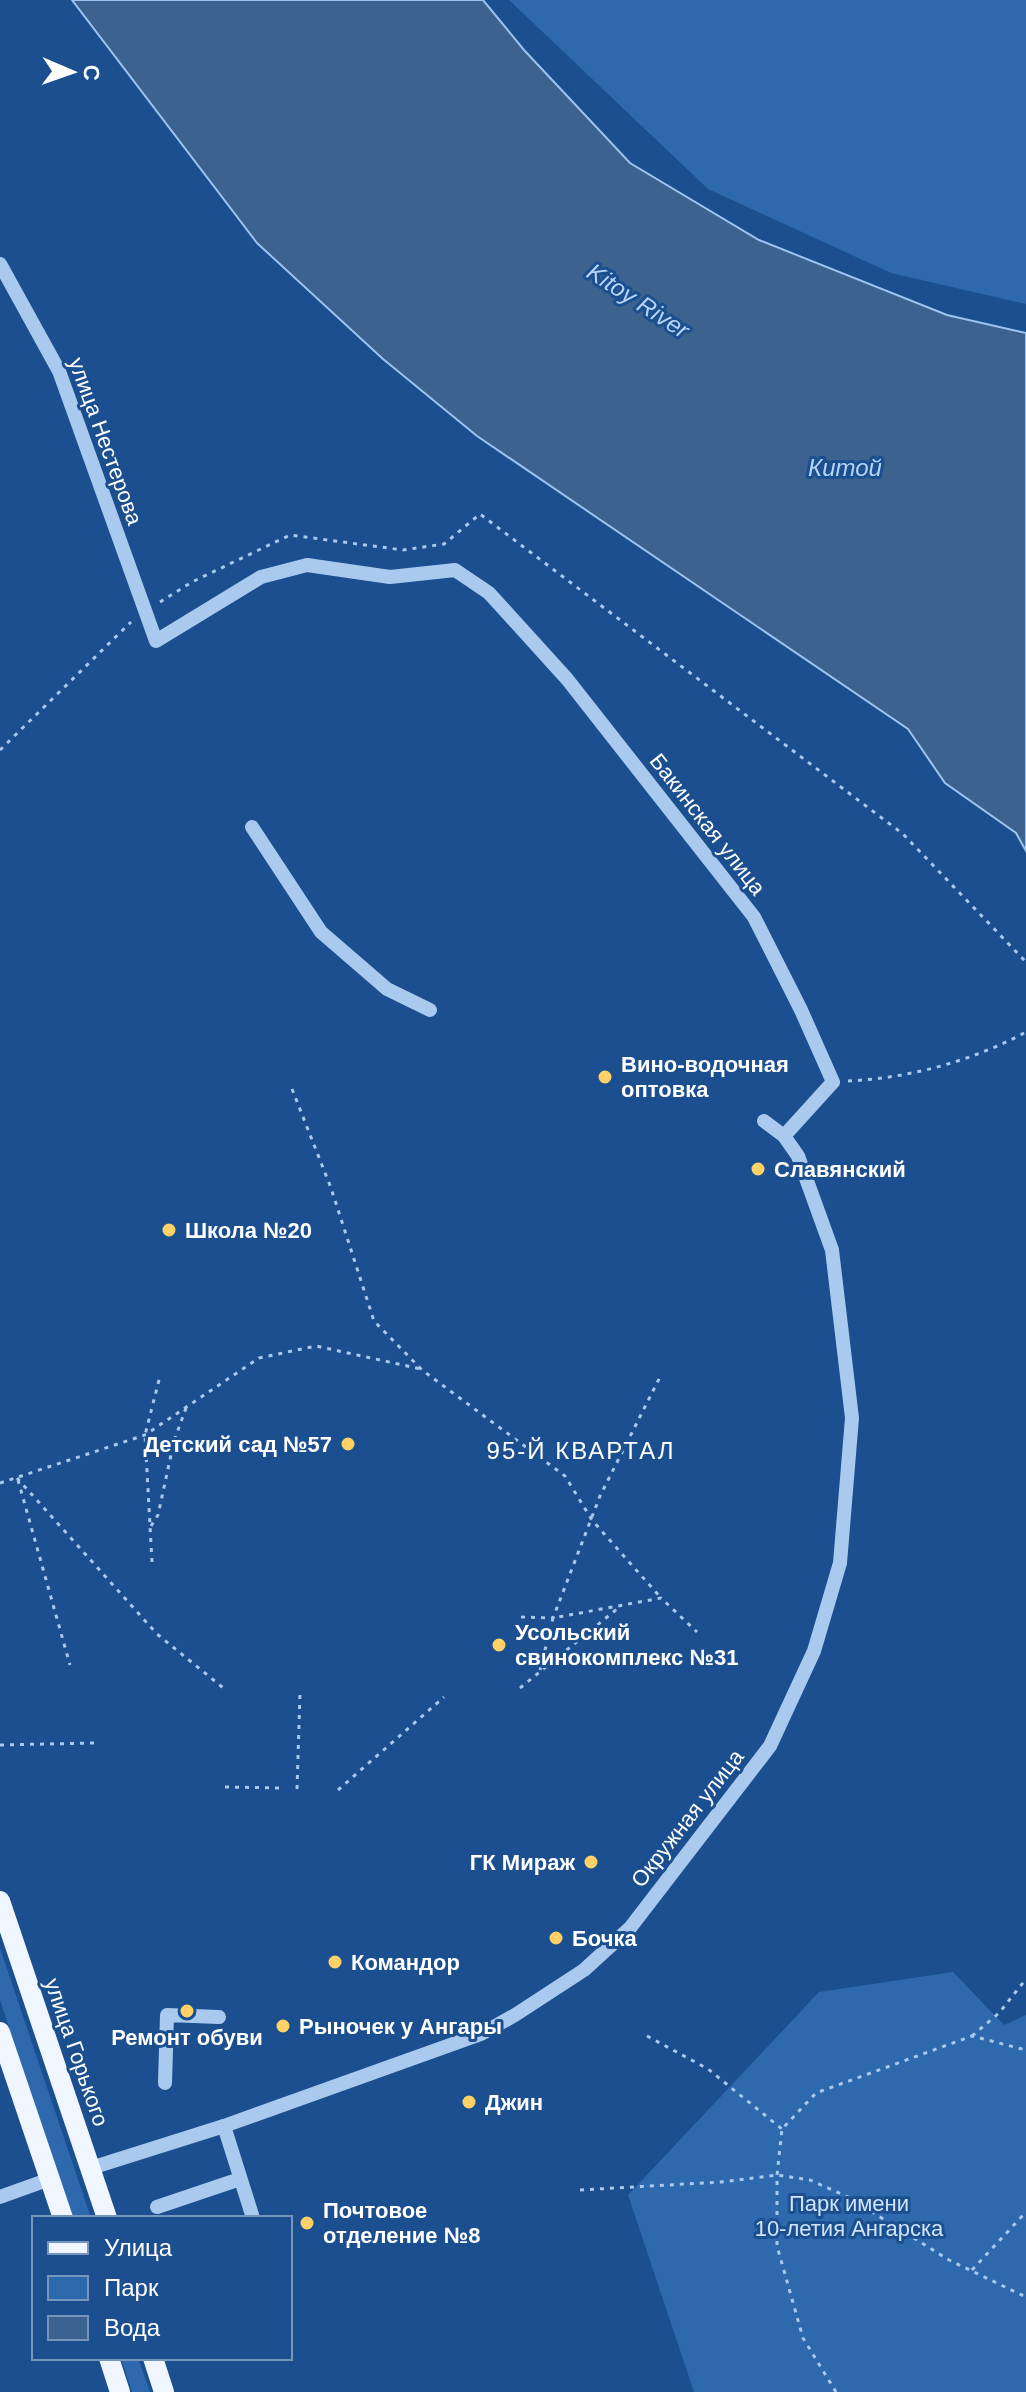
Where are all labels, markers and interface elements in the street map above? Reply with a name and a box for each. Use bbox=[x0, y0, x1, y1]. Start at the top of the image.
north arrow bbox=[32, 32, 112, 112]
text: С bbox=[79, 64, 104, 81]
water label: Kitoy River bbox=[582, 258, 695, 344]
street label: улица Нестерова bbox=[64, 354, 148, 529]
water label: Китой bbox=[808, 454, 882, 481]
street label: Бакинская улица bbox=[645, 749, 771, 901]
place label: Вино-водочная оптовка bbox=[621, 1052, 789, 1102]
marker: Вино-водочная оптовка bbox=[596, 1068, 614, 1086]
place label: Славянский bbox=[774, 1157, 906, 1182]
marker: Славянский bbox=[749, 1160, 767, 1178]
place label: Школа №20 bbox=[185, 1218, 312, 1243]
marker: Школа №20 bbox=[160, 1221, 178, 1239]
place label: Детский сад №57 bbox=[143, 1432, 332, 1457]
marker: Детский сад №57 bbox=[339, 1435, 357, 1453]
district label: 95-Й КВАРТАЛ bbox=[487, 1437, 675, 1464]
place label: Усольский свинокомплекс №31 bbox=[515, 1620, 738, 1670]
marker: Усольский свинокомплекс №31 bbox=[490, 1636, 508, 1654]
street label: Окружная улица bbox=[626, 1744, 749, 1892]
place label: ГК Мираж bbox=[470, 1850, 575, 1875]
marker: ГК Мираж bbox=[582, 1853, 600, 1871]
place label: Бочка bbox=[572, 1926, 637, 1951]
marker: Бочка bbox=[547, 1929, 565, 1947]
place label: Командор bbox=[351, 1950, 460, 1975]
marker: Командор bbox=[326, 1953, 344, 1971]
street label: улица Горького bbox=[39, 1975, 114, 2129]
marker: Ремонт обуви bbox=[178, 2002, 196, 2020]
place label: Рыночек у Ангары bbox=[299, 2014, 502, 2039]
marker: Рыночек у Ангары bbox=[274, 2017, 292, 2035]
place label: Ремонт обуви bbox=[111, 2025, 263, 2050]
place label: Джин bbox=[485, 2090, 543, 2115]
marker: Джин bbox=[460, 2093, 478, 2111]
park label: Парк имени 10-летия Ангарска bbox=[755, 2191, 944, 2241]
place label: Почтовое отделение №8 bbox=[323, 2198, 480, 2248]
marker: Почтовое отделение №8 bbox=[298, 2214, 316, 2232]
legend bbox=[32, 2216, 292, 2360]
text: Улица bbox=[104, 2234, 173, 2261]
text: Парк bbox=[104, 2274, 159, 2301]
text: Вода bbox=[104, 2314, 161, 2341]

